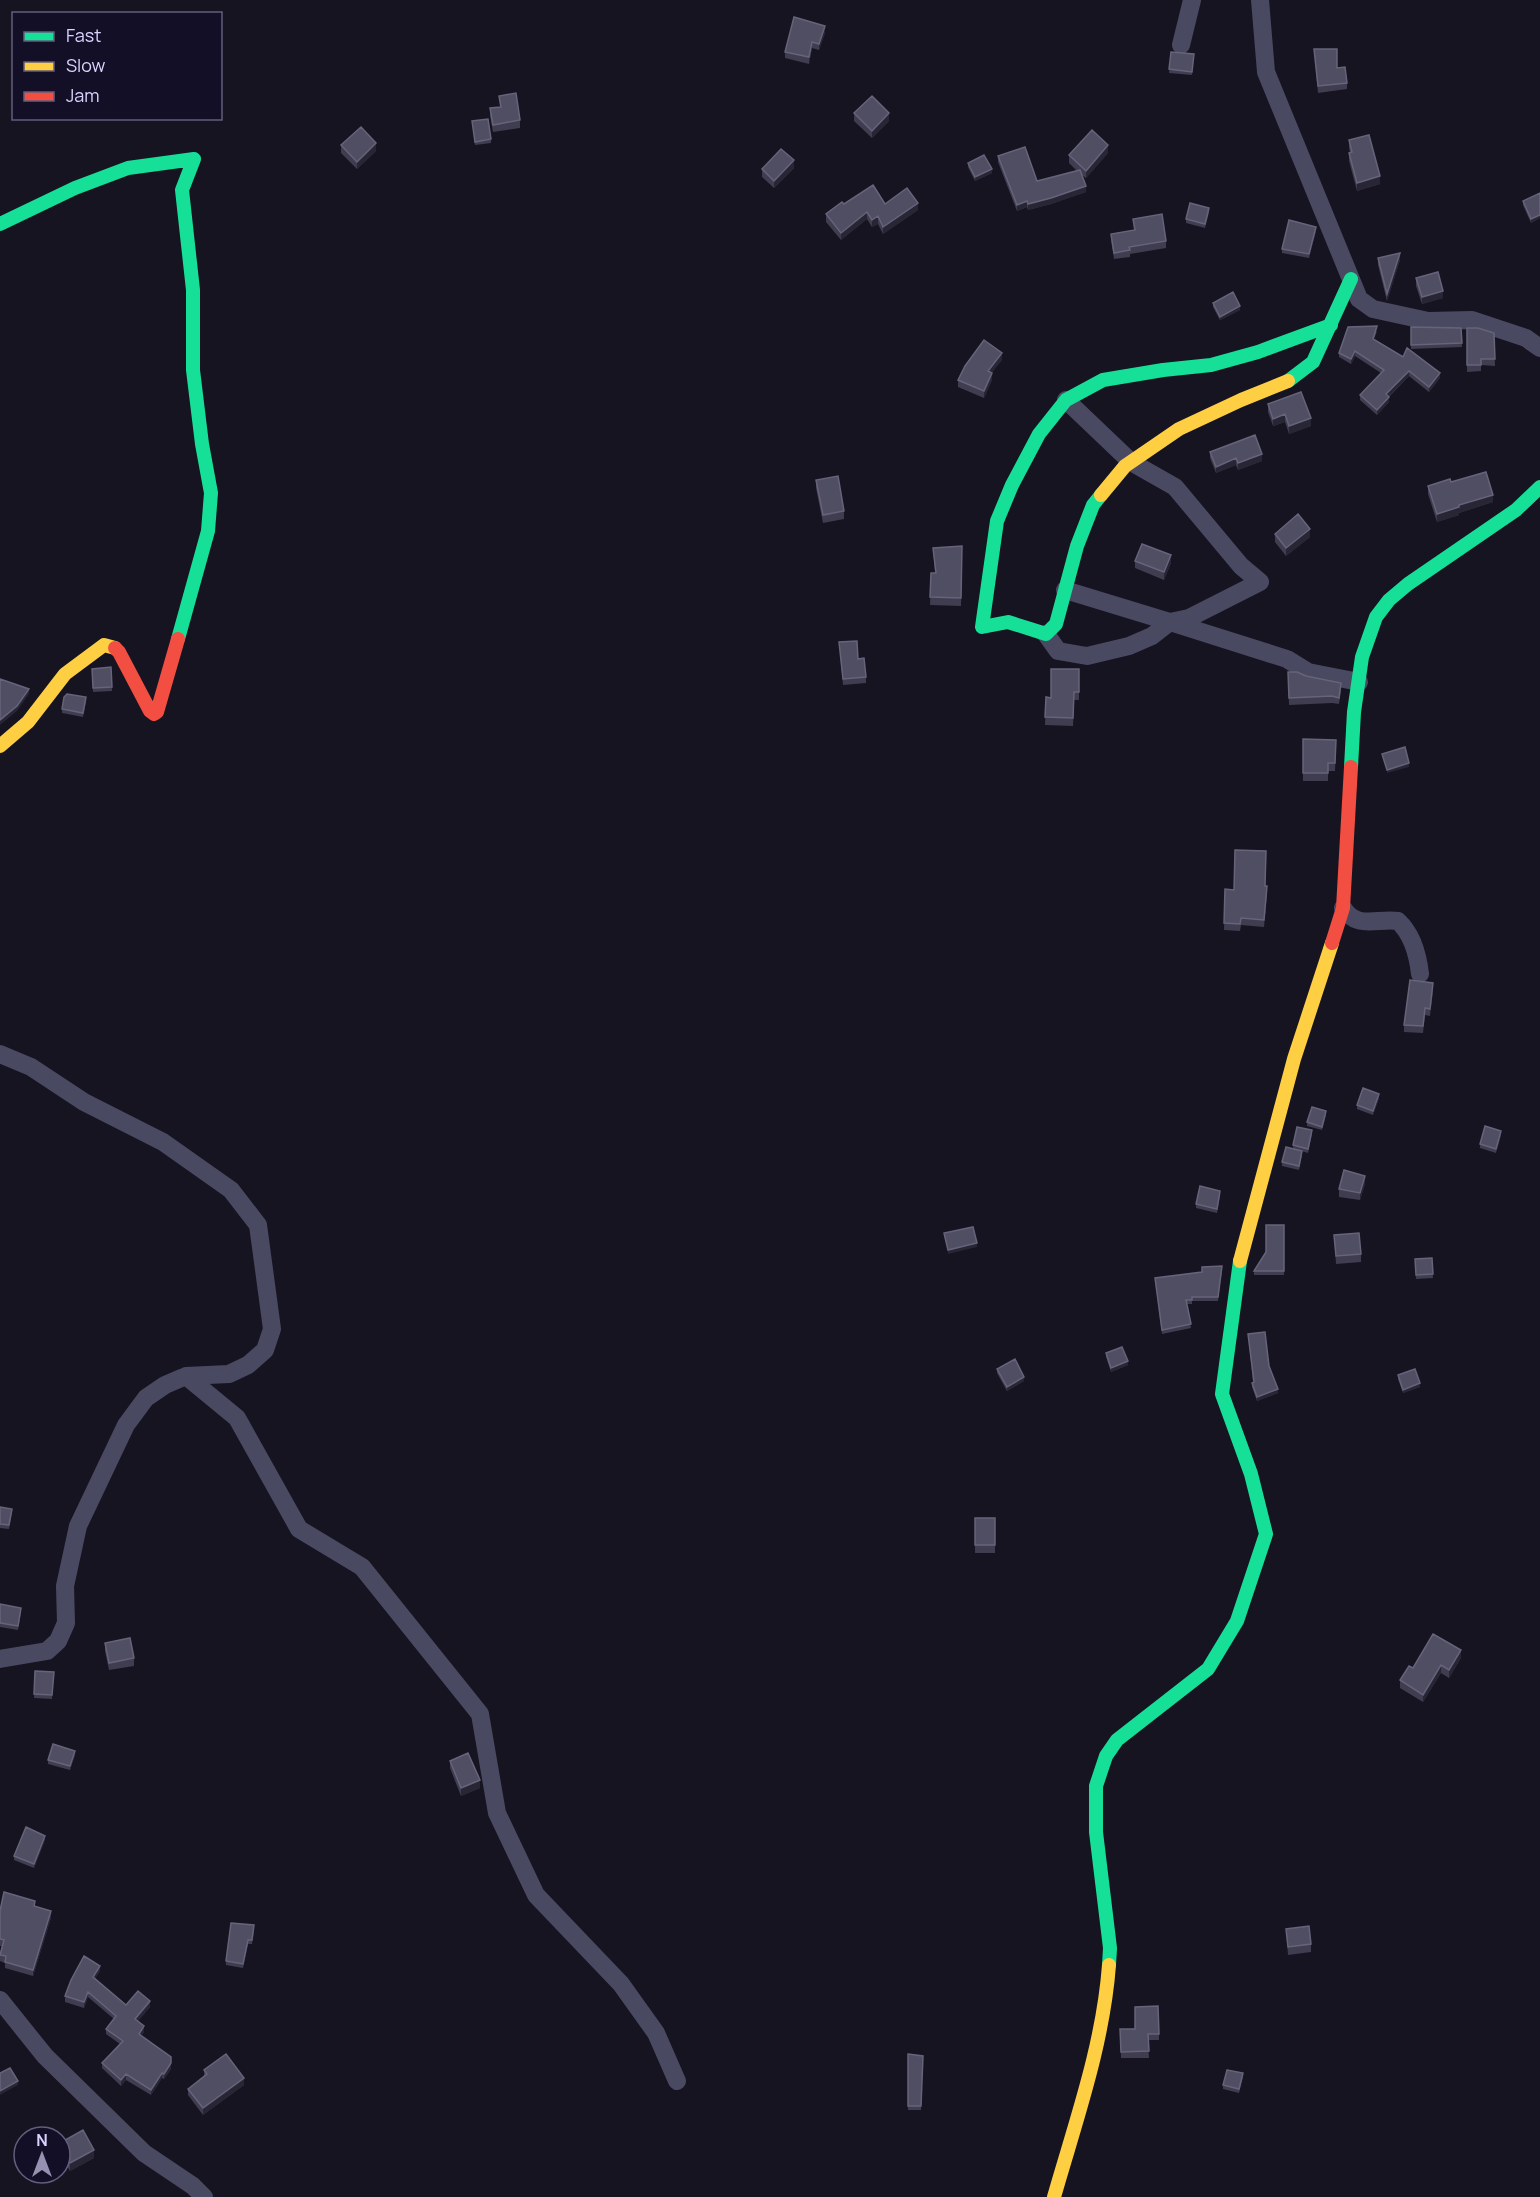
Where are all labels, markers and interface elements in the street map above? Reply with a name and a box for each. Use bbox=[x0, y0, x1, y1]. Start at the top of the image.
legend bbox=[12, 12, 222, 120]
text: Fast bbox=[66, 23, 101, 47]
text: Slow bbox=[66, 53, 106, 77]
text: Jam bbox=[66, 83, 100, 107]
north arrow bbox=[12, 2125, 72, 2185]
text: N bbox=[36, 2129, 48, 2151]

